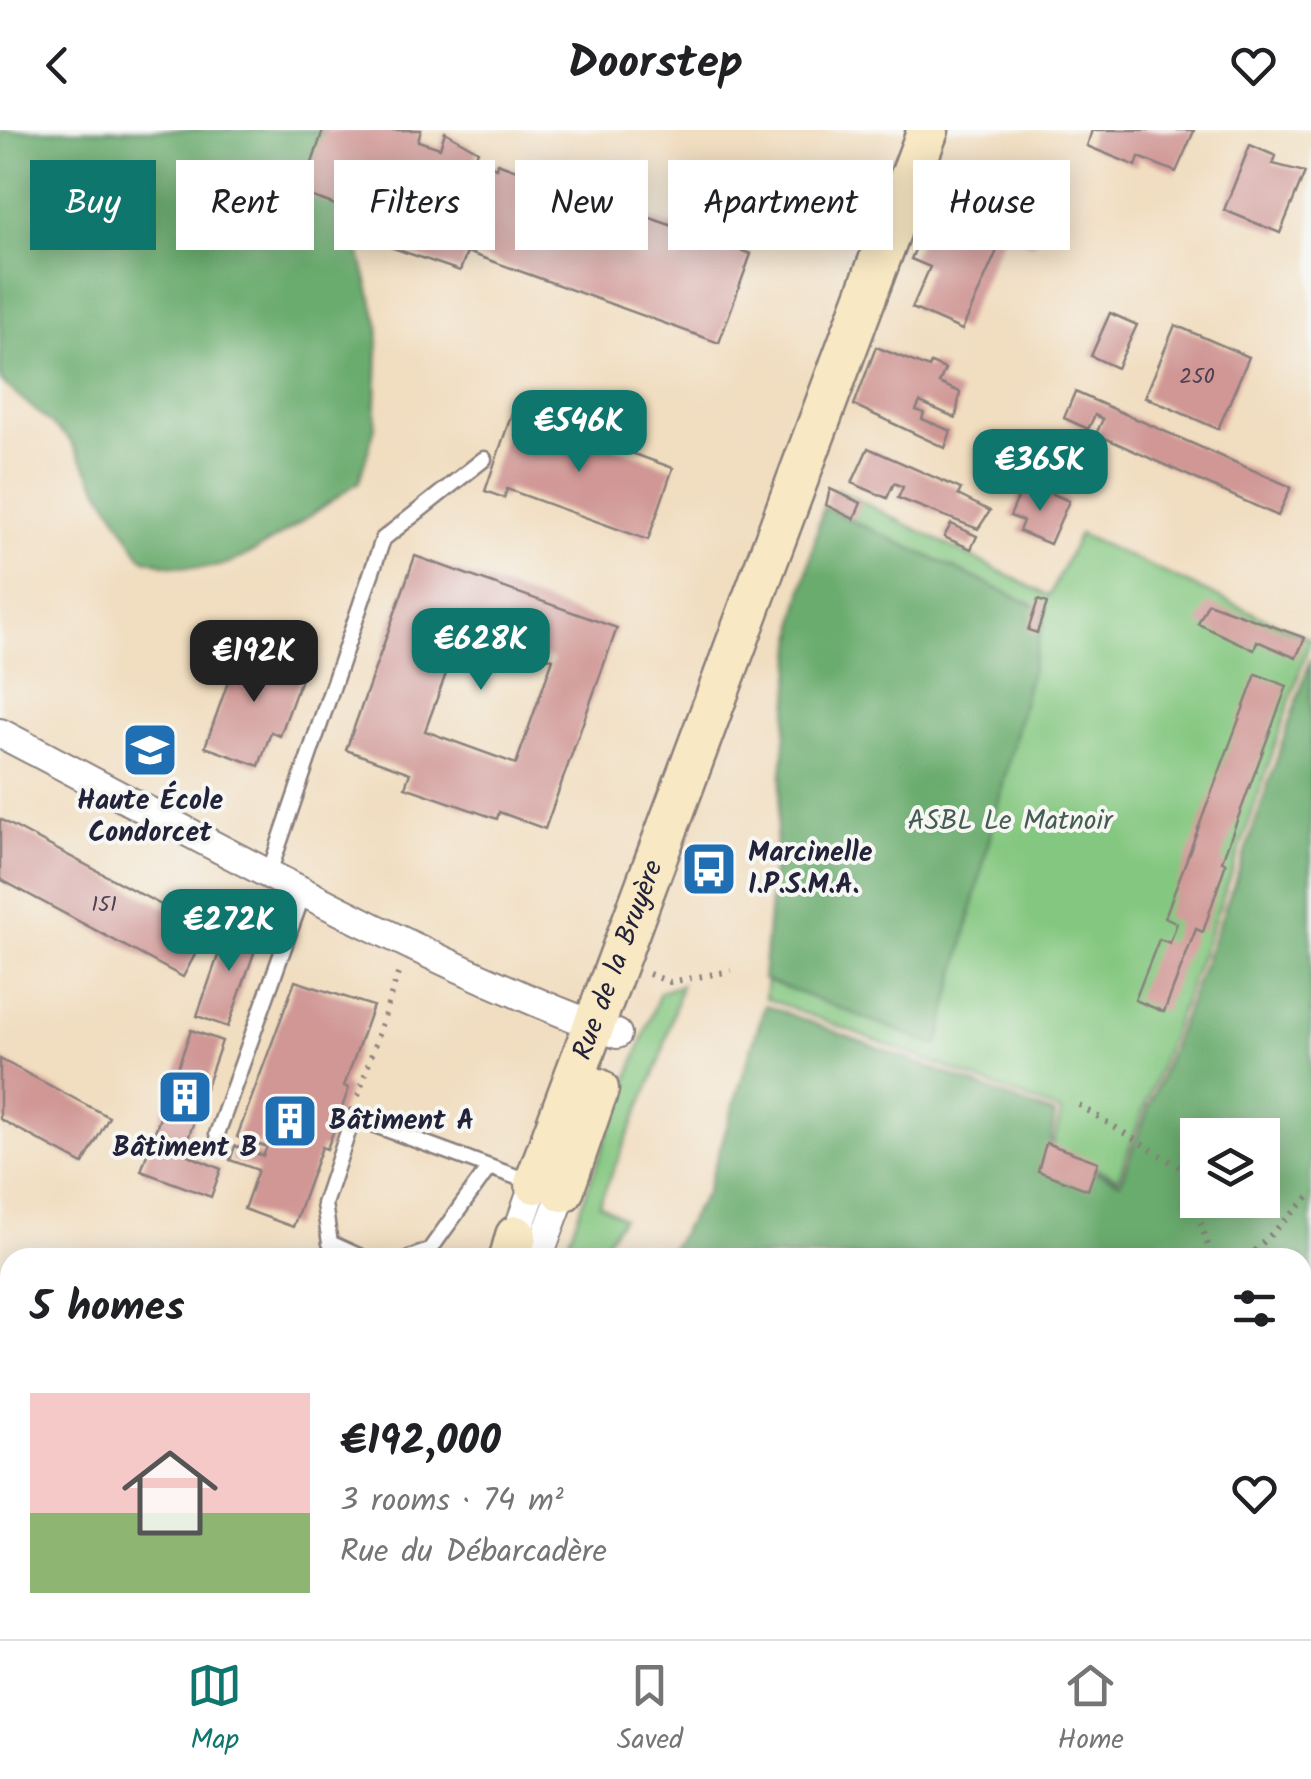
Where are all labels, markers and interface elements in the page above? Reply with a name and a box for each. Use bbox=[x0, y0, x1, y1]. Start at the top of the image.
text: Doorstep bbox=[568, 29, 743, 101]
icon: back bbox=[30, 38, 85, 93]
icon: heart bbox=[1226, 38, 1281, 93]
chip: Buy bbox=[30, 160, 156, 250]
chip: Rent bbox=[176, 160, 314, 250]
chip: Filters bbox=[334, 160, 495, 250]
chip: New bbox=[515, 160, 648, 250]
chip: Apartment bbox=[668, 160, 893, 250]
chip: House bbox=[913, 160, 1070, 250]
house number: 250 bbox=[1179, 360, 1215, 395]
pin: €546K bbox=[509, 390, 649, 475]
text: €546K bbox=[534, 397, 624, 448]
pin: €365K bbox=[970, 429, 1110, 514]
text: €365K bbox=[995, 436, 1085, 487]
pin: €628K bbox=[411, 608, 551, 693]
text: €628K bbox=[434, 615, 528, 666]
pin: €192K bbox=[184, 620, 324, 705]
text: €192K bbox=[212, 627, 296, 678]
school or university icon: Haute École Condorcet bbox=[120, 720, 180, 780]
place label: Haute École Condorcet bbox=[77, 779, 223, 856]
park label: ASBL Le Matnoir bbox=[908, 799, 1114, 844]
place label: Marcinelle I.P.S.M.A. bbox=[748, 831, 873, 908]
bus stop icon: Marcinelle I.P.S.M.A. bbox=[679, 839, 739, 899]
street label: Rue de la Bruyère bbox=[560, 853, 676, 1067]
house number: 151 bbox=[91, 888, 117, 923]
pin: €272K bbox=[159, 889, 299, 974]
text: €272K bbox=[183, 896, 275, 947]
building icon: Bâtiment B bbox=[155, 1067, 215, 1127]
building icon: Bâtiment A bbox=[260, 1091, 320, 1151]
place label: Bâtiment A bbox=[329, 1099, 474, 1144]
map controls bbox=[1180, 1118, 1280, 1218]
button: layers bbox=[1180, 1118, 1280, 1218]
place label: Bâtiment B bbox=[113, 1126, 257, 1171]
text: 5 homes bbox=[30, 1275, 185, 1342]
icon: filters bbox=[1227, 1281, 1282, 1336]
text: €192,000 bbox=[340, 1409, 501, 1476]
icon: home bbox=[110, 1433, 230, 1553]
icon: heart bbox=[1227, 1466, 1282, 1521]
text: 3 rooms · 74 m² bbox=[340, 1476, 564, 1527]
text: Rue du Débarcadère bbox=[340, 1527, 607, 1578]
tab: Map bbox=[187, 1658, 242, 1763]
tab: Saved bbox=[617, 1658, 683, 1763]
tab: Home bbox=[1057, 1658, 1124, 1763]

